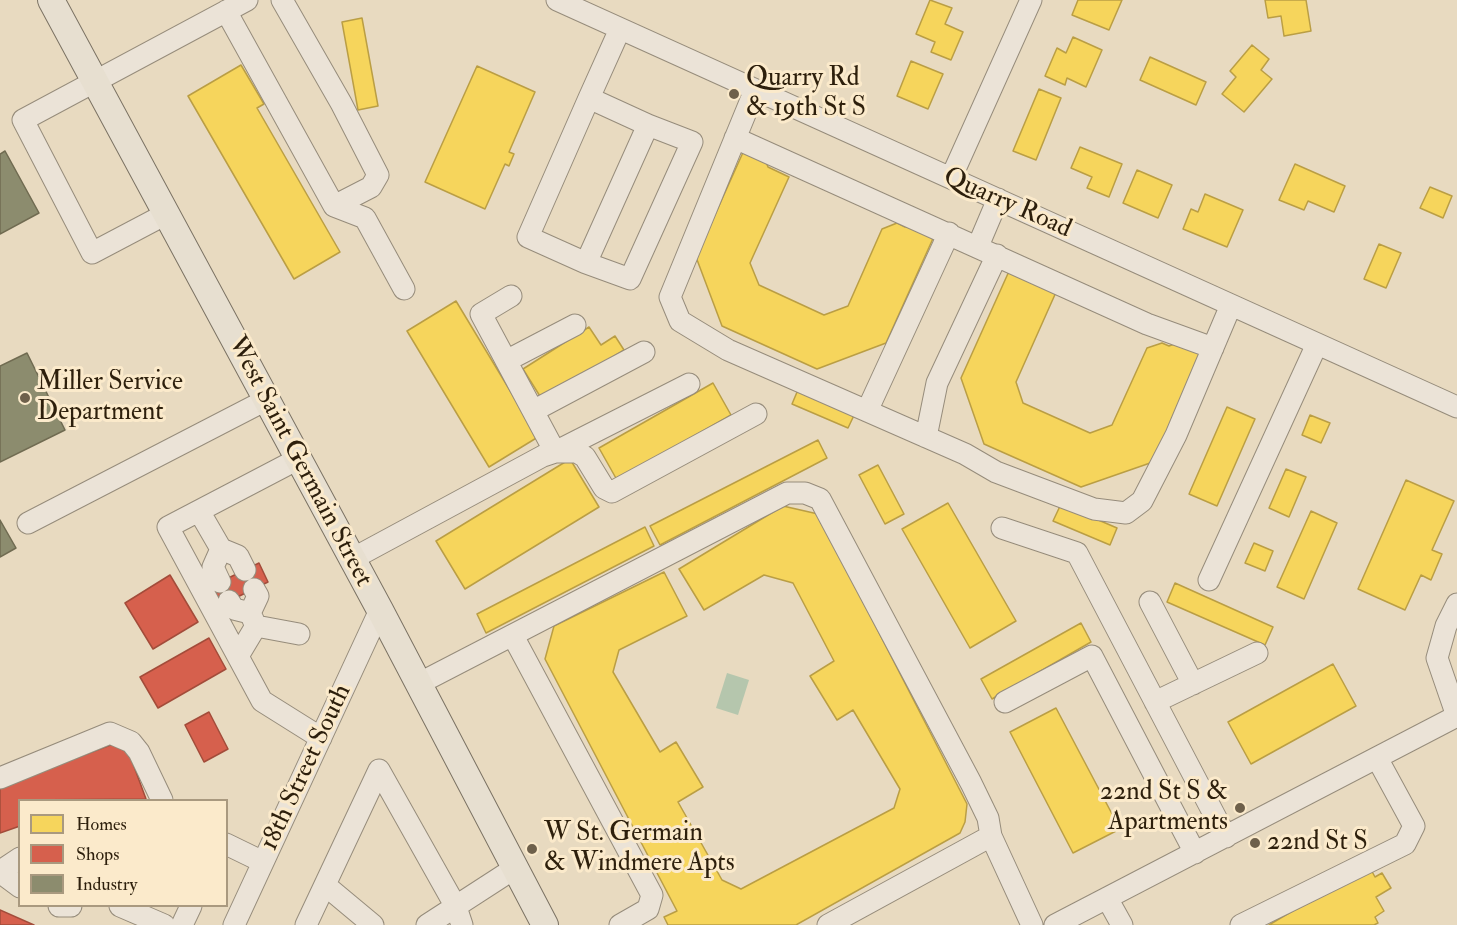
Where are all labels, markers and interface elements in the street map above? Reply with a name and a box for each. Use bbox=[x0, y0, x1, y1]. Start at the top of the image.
place label: Quarry Rd & 19th St S bbox=[746, 63, 866, 124]
marker: Quarry Rd & 19th St S bbox=[727, 87, 741, 101]
street label: Quarry Road bbox=[938, 162, 1076, 246]
street label: West Saint Germain Street bbox=[220, 332, 378, 592]
place label: Miller Service Department bbox=[37, 367, 183, 428]
marker: Miller Service Department bbox=[18, 391, 32, 405]
street label: 18th Street South bbox=[255, 680, 359, 856]
place label: 22nd St S & Apartments bbox=[1100, 777, 1228, 838]
legend bbox=[18, 799, 228, 907]
marker: 22nd St S & Apartments bbox=[1233, 801, 1247, 815]
text: Homes bbox=[76, 813, 127, 836]
place label: W St. Germain & Windmere Apts bbox=[544, 818, 735, 880]
place label: 22nd St S bbox=[1267, 827, 1368, 859]
marker: 22nd St S bbox=[1248, 836, 1262, 850]
marker: W St. Germain & Windmere Apts bbox=[525, 842, 539, 856]
text: Shops bbox=[76, 843, 119, 866]
text: Industry bbox=[76, 873, 137, 896]

